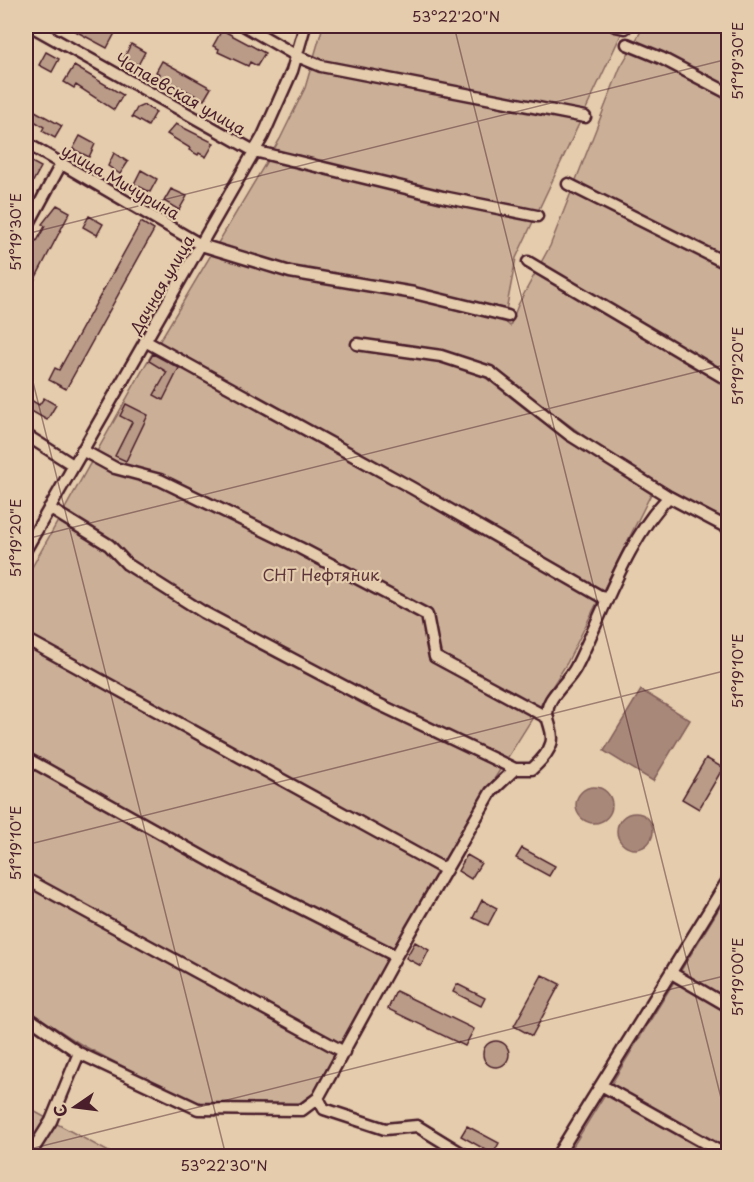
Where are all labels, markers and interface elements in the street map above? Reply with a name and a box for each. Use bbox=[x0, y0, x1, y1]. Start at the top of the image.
text: 53°22'20"N bbox=[412, 4, 500, 27]
text: 51°19'30"E bbox=[725, 22, 748, 100]
street label: Чапаевская улица bbox=[111, 46, 251, 140]
street label: улица Мичурина bbox=[57, 137, 185, 225]
text: 51°19'30"E bbox=[3, 193, 26, 271]
street label: Дачная улица bbox=[122, 230, 199, 339]
text: 51°19'20"E bbox=[725, 327, 748, 405]
text: 51°19'20"E bbox=[3, 499, 26, 577]
park label: СНТ Нефтяник bbox=[262, 562, 380, 586]
text: 51°19'10"E bbox=[725, 633, 748, 709]
text: 51°19'10"E bbox=[3, 805, 26, 881]
text: 51°19'00"E bbox=[725, 937, 748, 1017]
north arrow bbox=[45, 1077, 105, 1137]
text: С bbox=[46, 1102, 73, 1120]
text: 53°22'30"N bbox=[180, 1153, 268, 1176]

